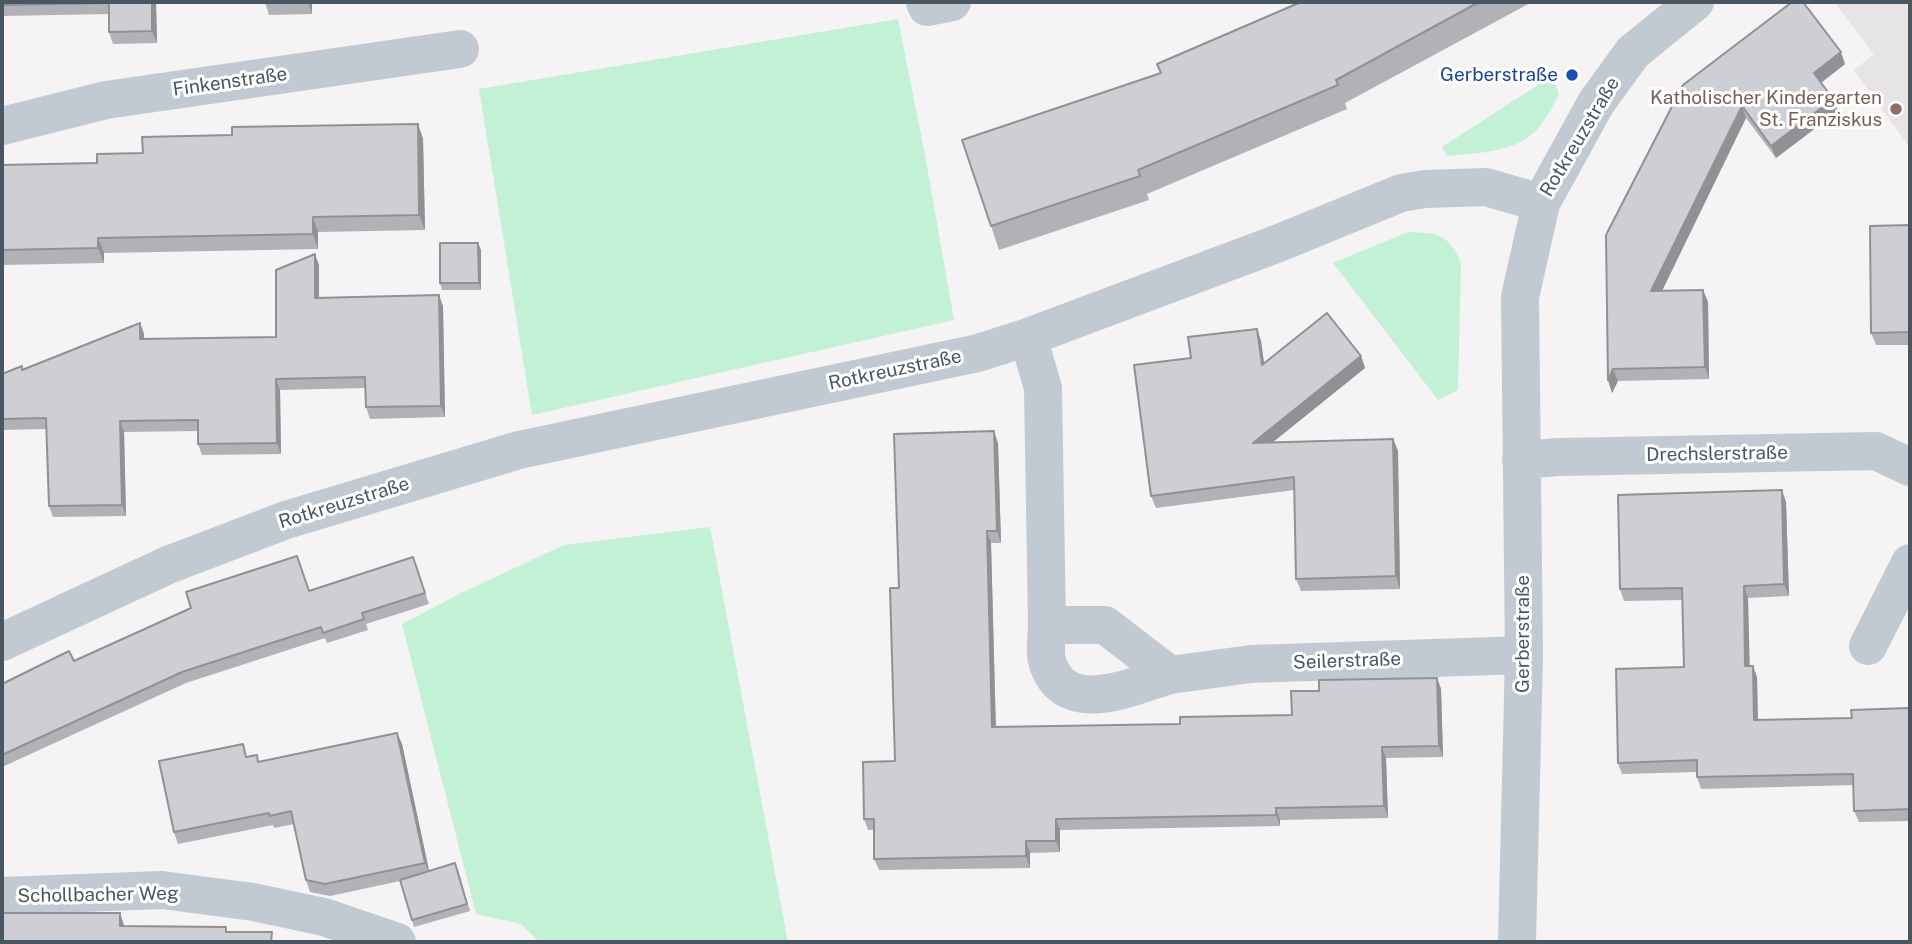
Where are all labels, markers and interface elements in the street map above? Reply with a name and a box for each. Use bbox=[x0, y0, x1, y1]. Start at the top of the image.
street label: Finkenstraße bbox=[171, 63, 289, 101]
place label: Gerberstraße bbox=[1440, 64, 1558, 86]
marker: Gerberstraße bbox=[1564, 67, 1580, 83]
street label: Rotkreuzstraße bbox=[1535, 73, 1625, 201]
place label: Katholischer Kindergarten St. Franziskus bbox=[1650, 87, 1882, 131]
marker: Katholischer Kindergarten St. Franziskus bbox=[1888, 101, 1904, 117]
street label: Rotkreuzstraße bbox=[826, 345, 964, 395]
street label: Drechslerstraße bbox=[1646, 441, 1788, 467]
street label: Rotkreuzstraße bbox=[276, 472, 412, 534]
street label: Gerberstraße bbox=[1512, 575, 1534, 693]
street label: Seilerstraße bbox=[1293, 648, 1401, 674]
street label: Schollbacher Weg bbox=[17, 882, 179, 908]

